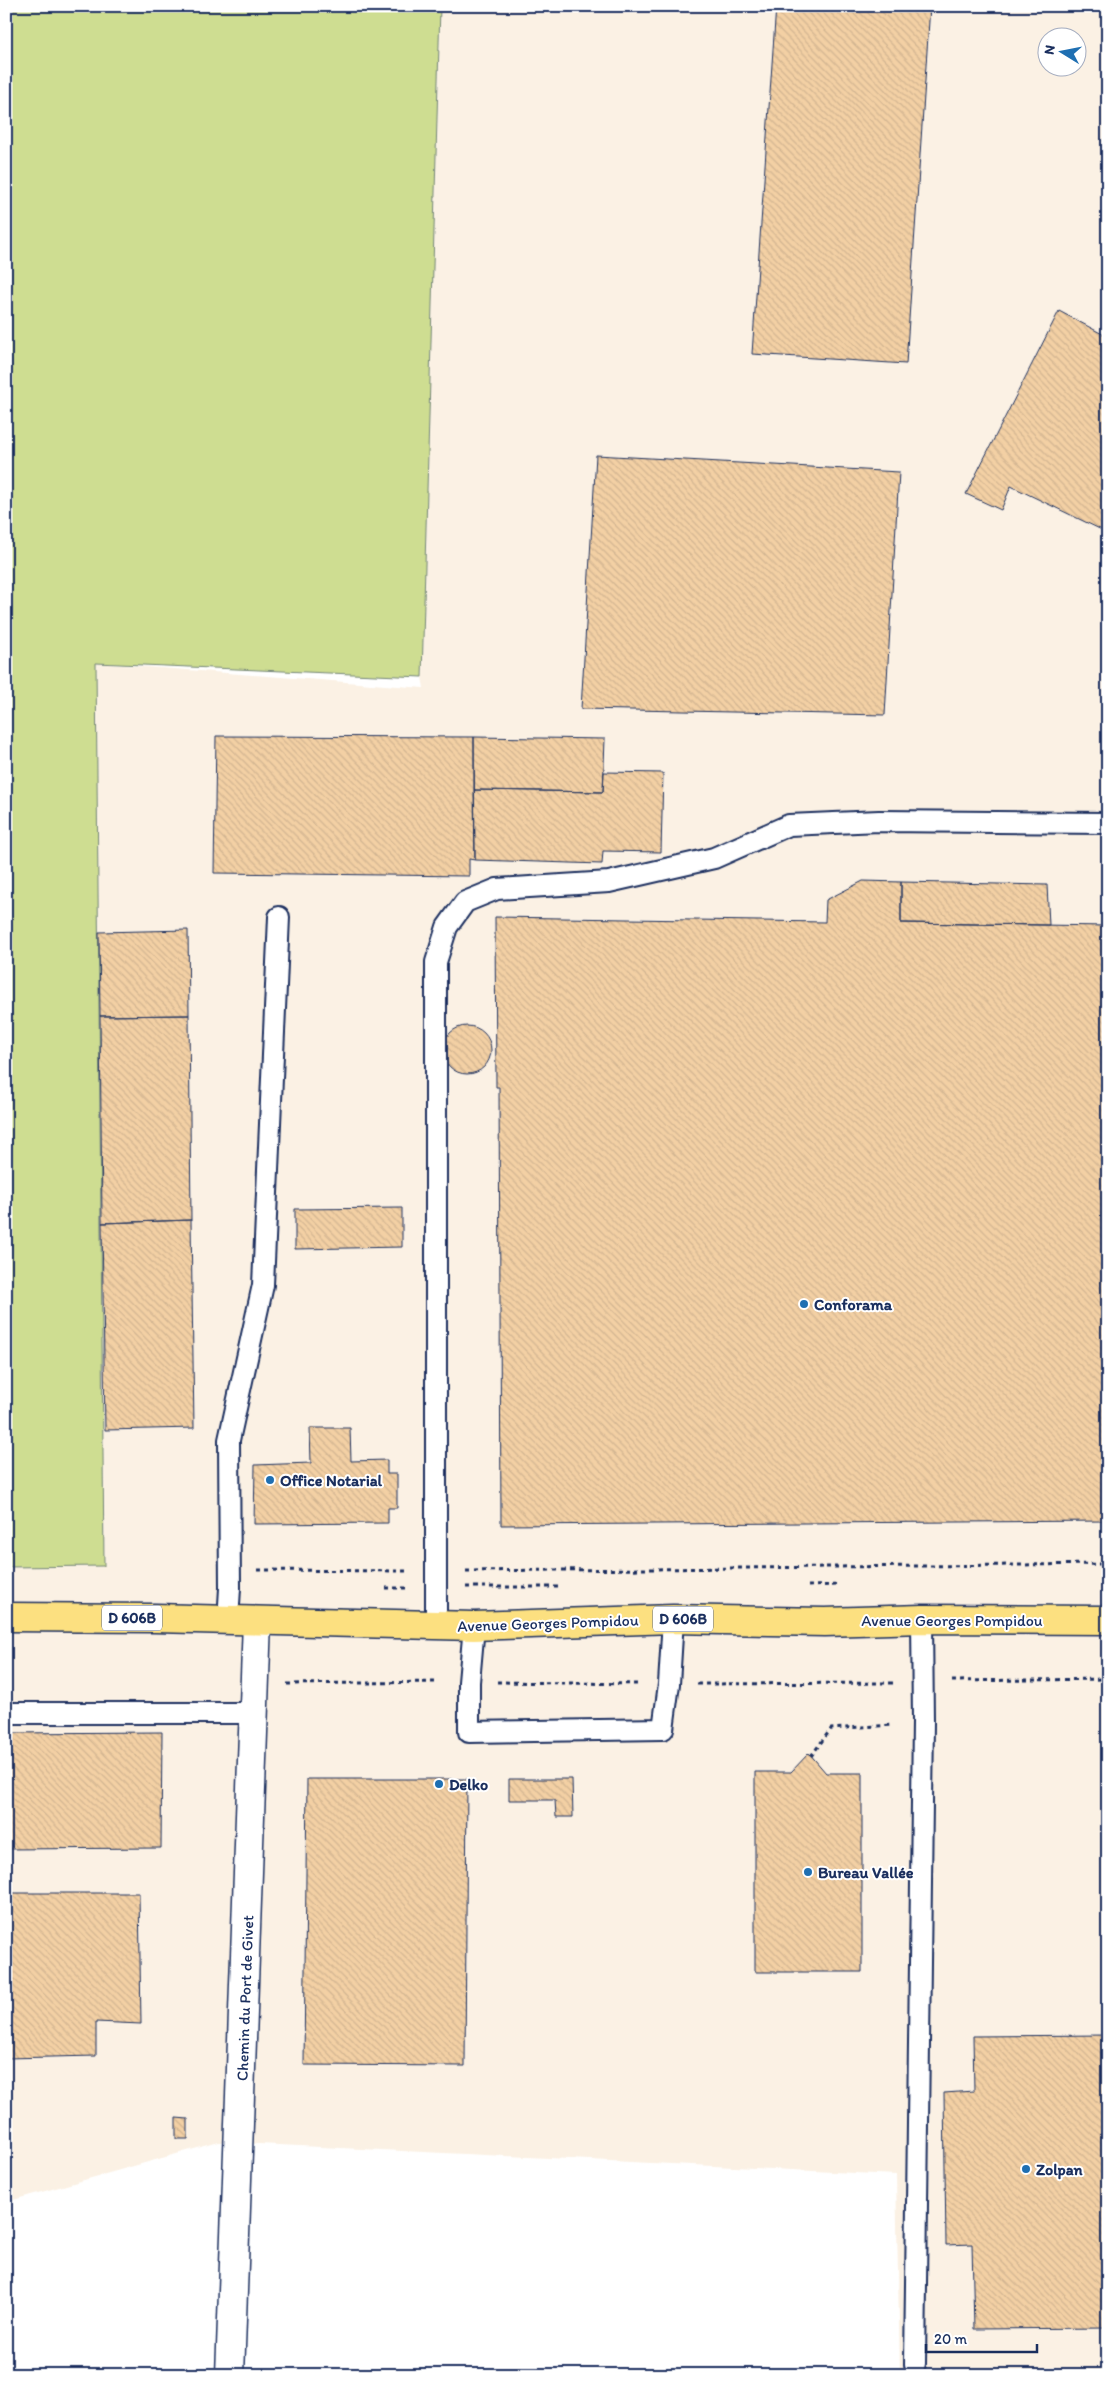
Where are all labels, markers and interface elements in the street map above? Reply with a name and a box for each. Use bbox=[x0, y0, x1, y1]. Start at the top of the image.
north arrow bbox=[1036, 28, 1086, 78]
text: N bbox=[1040, 44, 1059, 56]
place label: Conforama bbox=[814, 1295, 893, 1314]
marker: Conforama bbox=[798, 1298, 810, 1310]
place label: Office Notarial bbox=[280, 1471, 383, 1490]
marker: Office Notarial bbox=[264, 1474, 276, 1486]
road number: D 606B bbox=[102, 1606, 162, 1630]
road number: D 606B bbox=[653, 1606, 713, 1632]
street label: Avenue Georges Pompidou bbox=[457, 1610, 639, 1636]
street label: Avenue Georges Pompidou bbox=[861, 1611, 1043, 1630]
place label: Delko bbox=[449, 1775, 488, 1794]
marker: Delko bbox=[433, 1778, 445, 1790]
place label: Bureau Vallée bbox=[818, 1863, 914, 1882]
marker: Bureau Vallée bbox=[802, 1866, 814, 1878]
street label: Chemin du Port de Givet bbox=[233, 1915, 257, 2081]
place label: Zolpan bbox=[1036, 2160, 1084, 2180]
marker: Zolpan bbox=[1020, 2163, 1032, 2175]
scale bar bbox=[926, 2321, 1038, 2353]
text: 20 m bbox=[934, 2330, 968, 2348]

